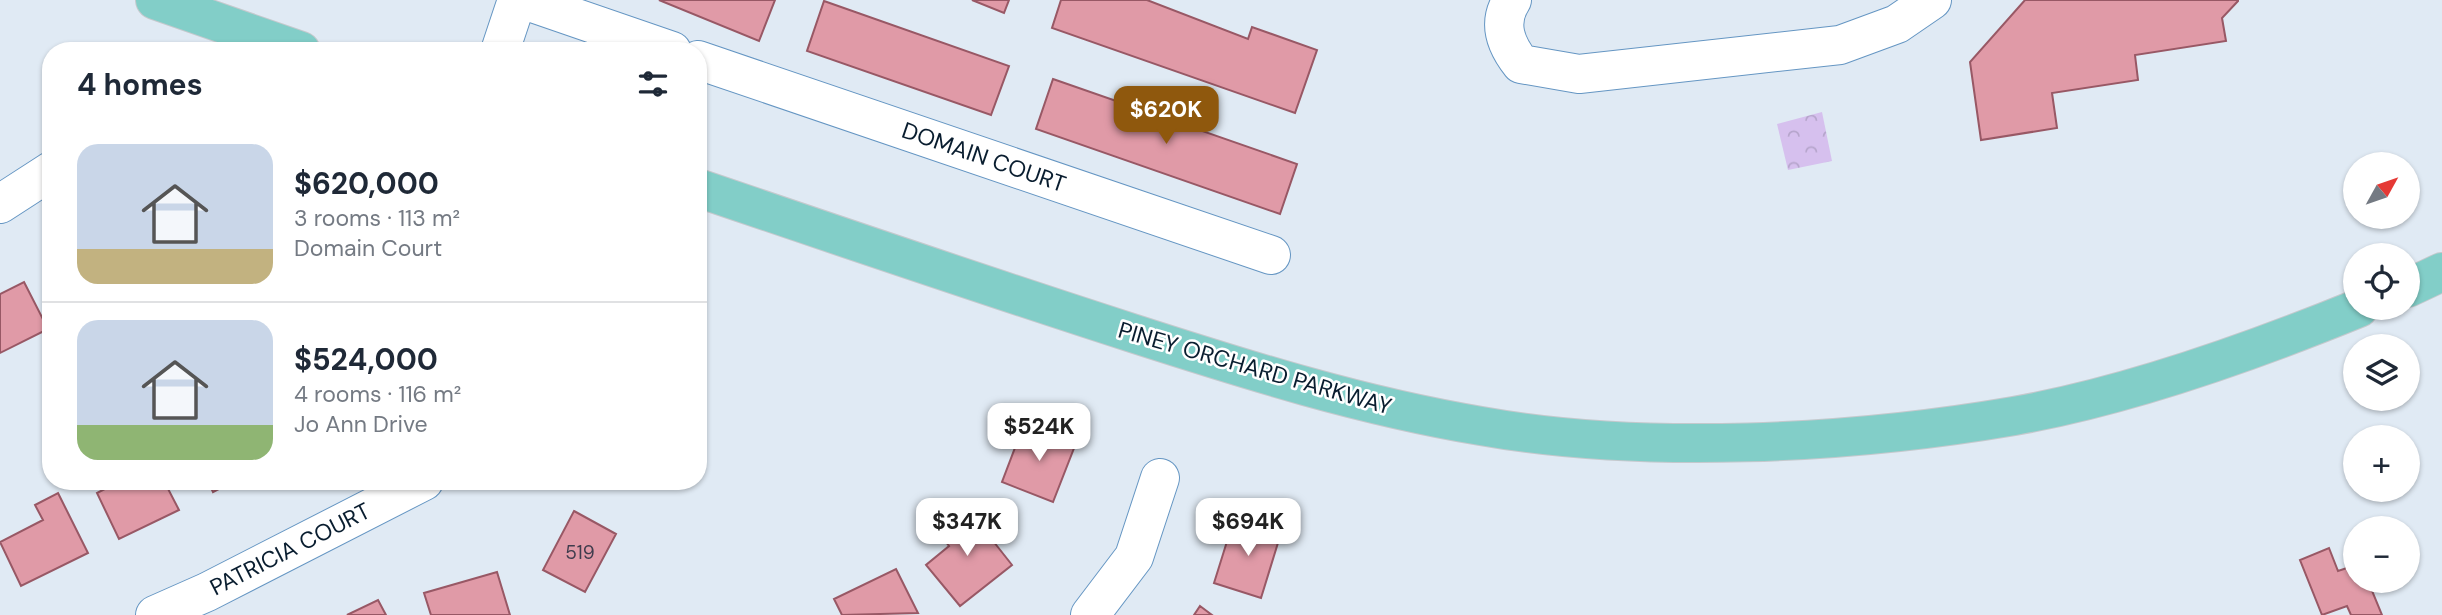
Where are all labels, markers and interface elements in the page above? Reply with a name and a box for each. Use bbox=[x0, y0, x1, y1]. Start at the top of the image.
text: 4 homes bbox=[77, 65, 203, 104]
icon: filters bbox=[634, 65, 672, 103]
pin: $620K bbox=[1117, 86, 1215, 146]
text: $620K bbox=[1130, 94, 1202, 124]
street label: DOMAIN COURT bbox=[898, 115, 1070, 199]
north arrow bbox=[2343, 152, 2420, 229]
map controls bbox=[2343, 152, 2420, 593]
text: $620,000 bbox=[294, 164, 439, 203]
icon: home bbox=[133, 172, 217, 256]
text: 3 rooms · 113 m² bbox=[294, 203, 460, 233]
text: Domain Court bbox=[294, 233, 442, 263]
button: locate bbox=[2343, 243, 2420, 320]
street label: PINEY ORCHARD PARKWAY bbox=[1115, 315, 1395, 421]
button: layers bbox=[2343, 334, 2420, 411]
text: $524,000 bbox=[294, 340, 438, 379]
icon: home bbox=[133, 348, 217, 432]
text: 4 rooms · 116 m² bbox=[294, 379, 461, 409]
pin: $524K bbox=[990, 404, 1088, 463]
text: Jo Ann Drive bbox=[294, 409, 428, 439]
text: $524K bbox=[1003, 411, 1075, 441]
button: + bbox=[2343, 425, 2420, 502]
street label: PATRICIA COURT bbox=[205, 496, 375, 602]
pin: $347K bbox=[918, 498, 1016, 558]
pin: $694K bbox=[1199, 498, 1297, 558]
text: $347K bbox=[932, 506, 1002, 536]
text: $694K bbox=[1212, 506, 1284, 536]
button: − bbox=[2343, 516, 2420, 593]
house number: 519 bbox=[565, 540, 595, 565]

